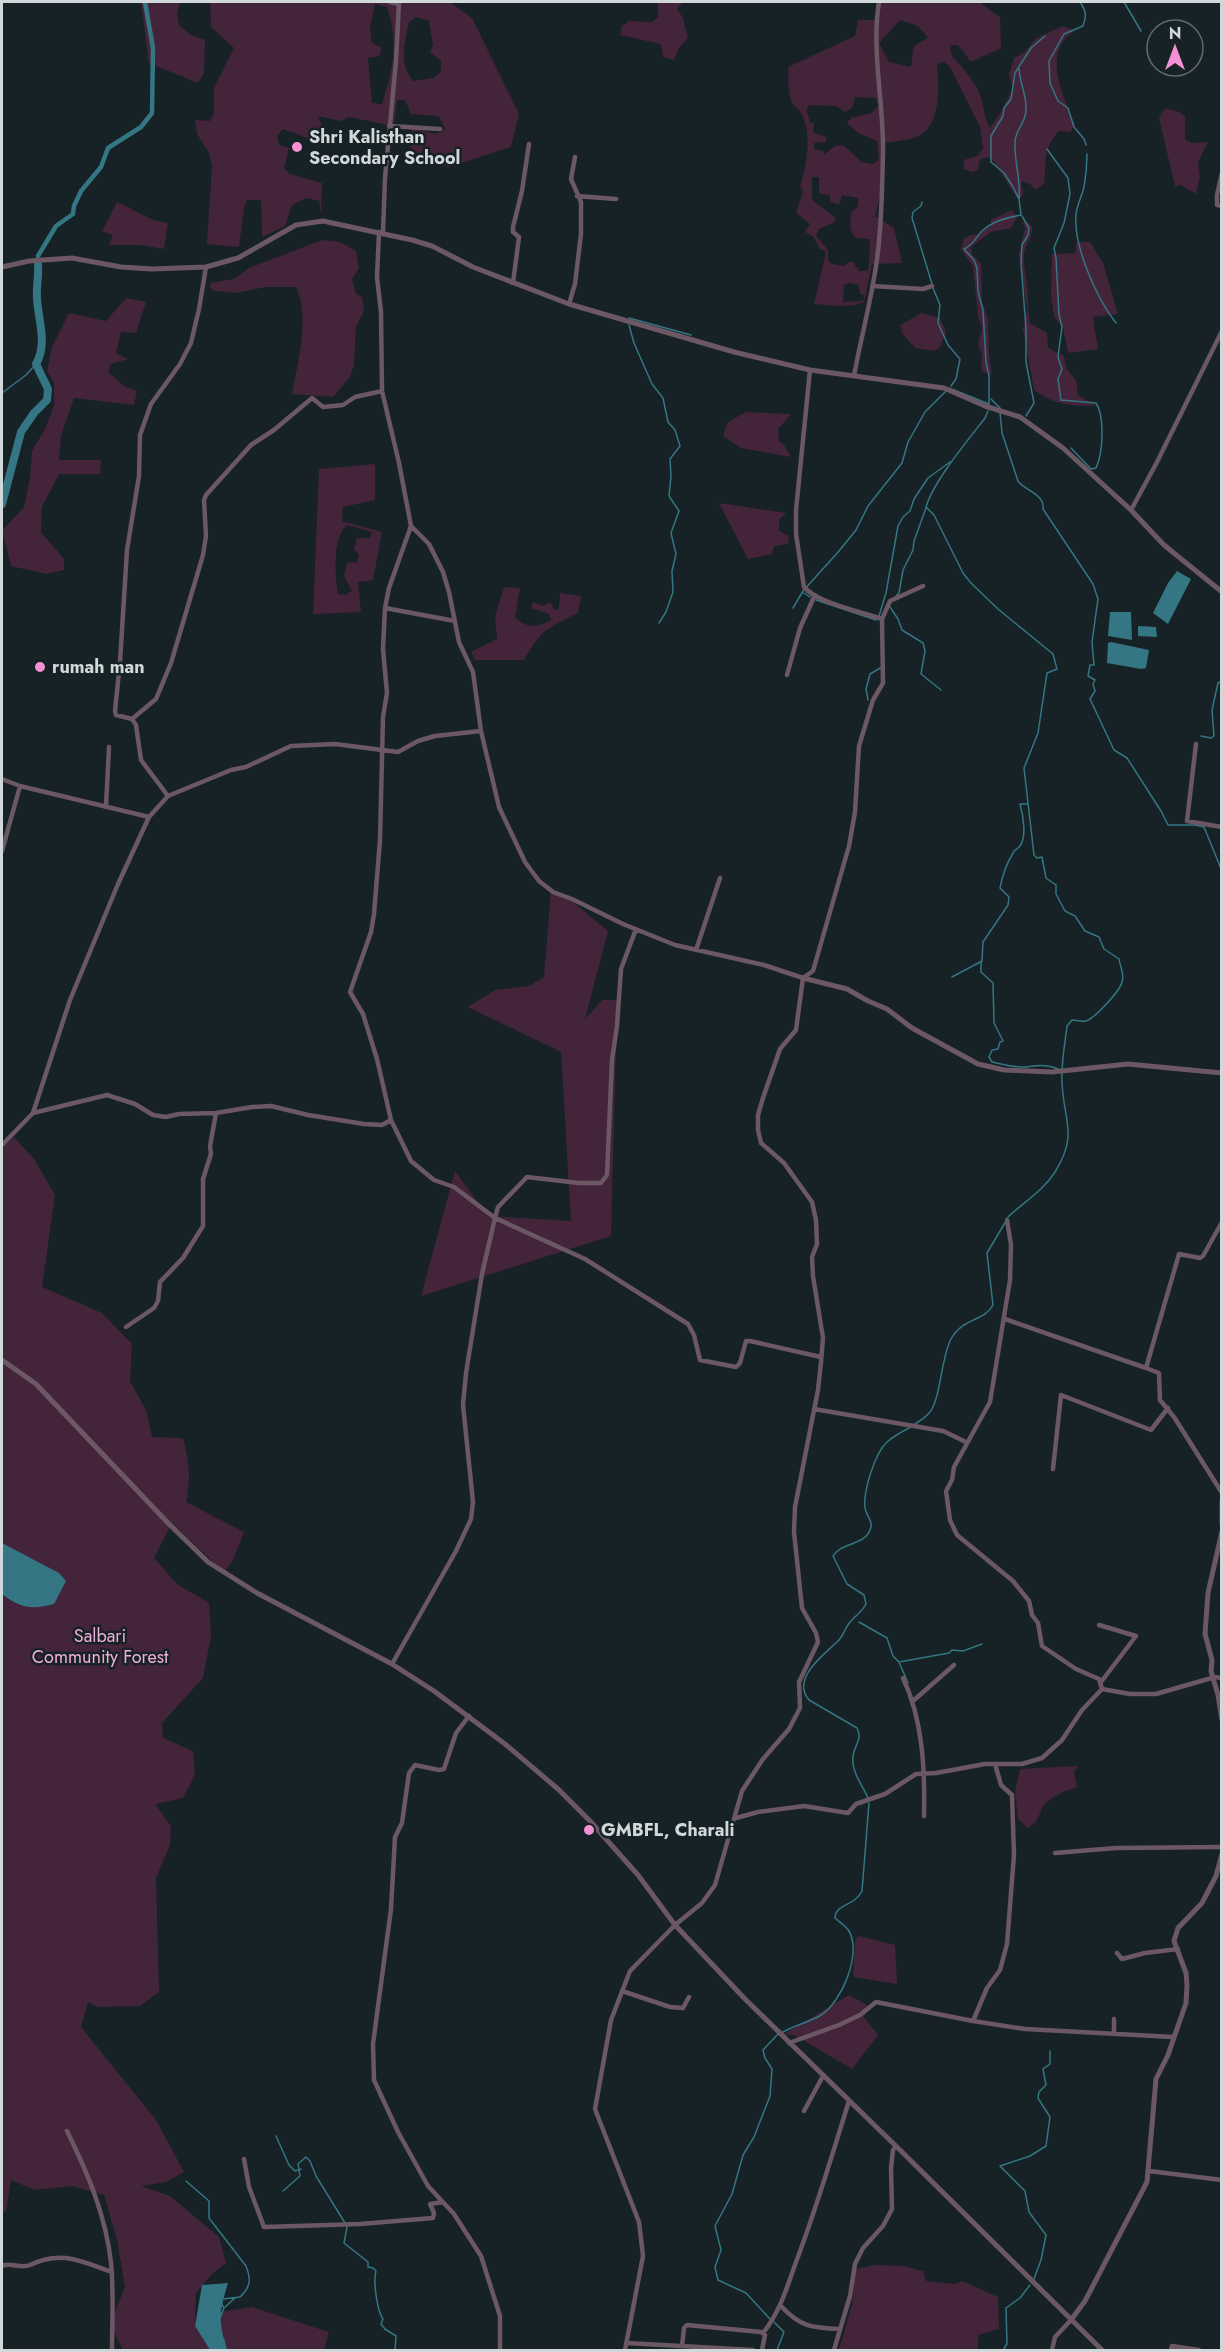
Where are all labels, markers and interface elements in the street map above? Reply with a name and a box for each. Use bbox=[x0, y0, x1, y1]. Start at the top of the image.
north arrow bbox=[1145, 18, 1205, 78]
text: N bbox=[1169, 22, 1181, 45]
place label: Shri Kalisthan Secondary School bbox=[309, 124, 460, 171]
marker: Shri Kalisthan Secondary School bbox=[290, 140, 304, 154]
place label: rumah man bbox=[52, 654, 145, 680]
marker: rumah man bbox=[33, 660, 47, 674]
park label: Salbari Community Forest bbox=[32, 1623, 169, 1670]
place label: GMBFL, Charali bbox=[601, 1817, 734, 1843]
marker: GMBFL, Charali bbox=[582, 1823, 596, 1837]

